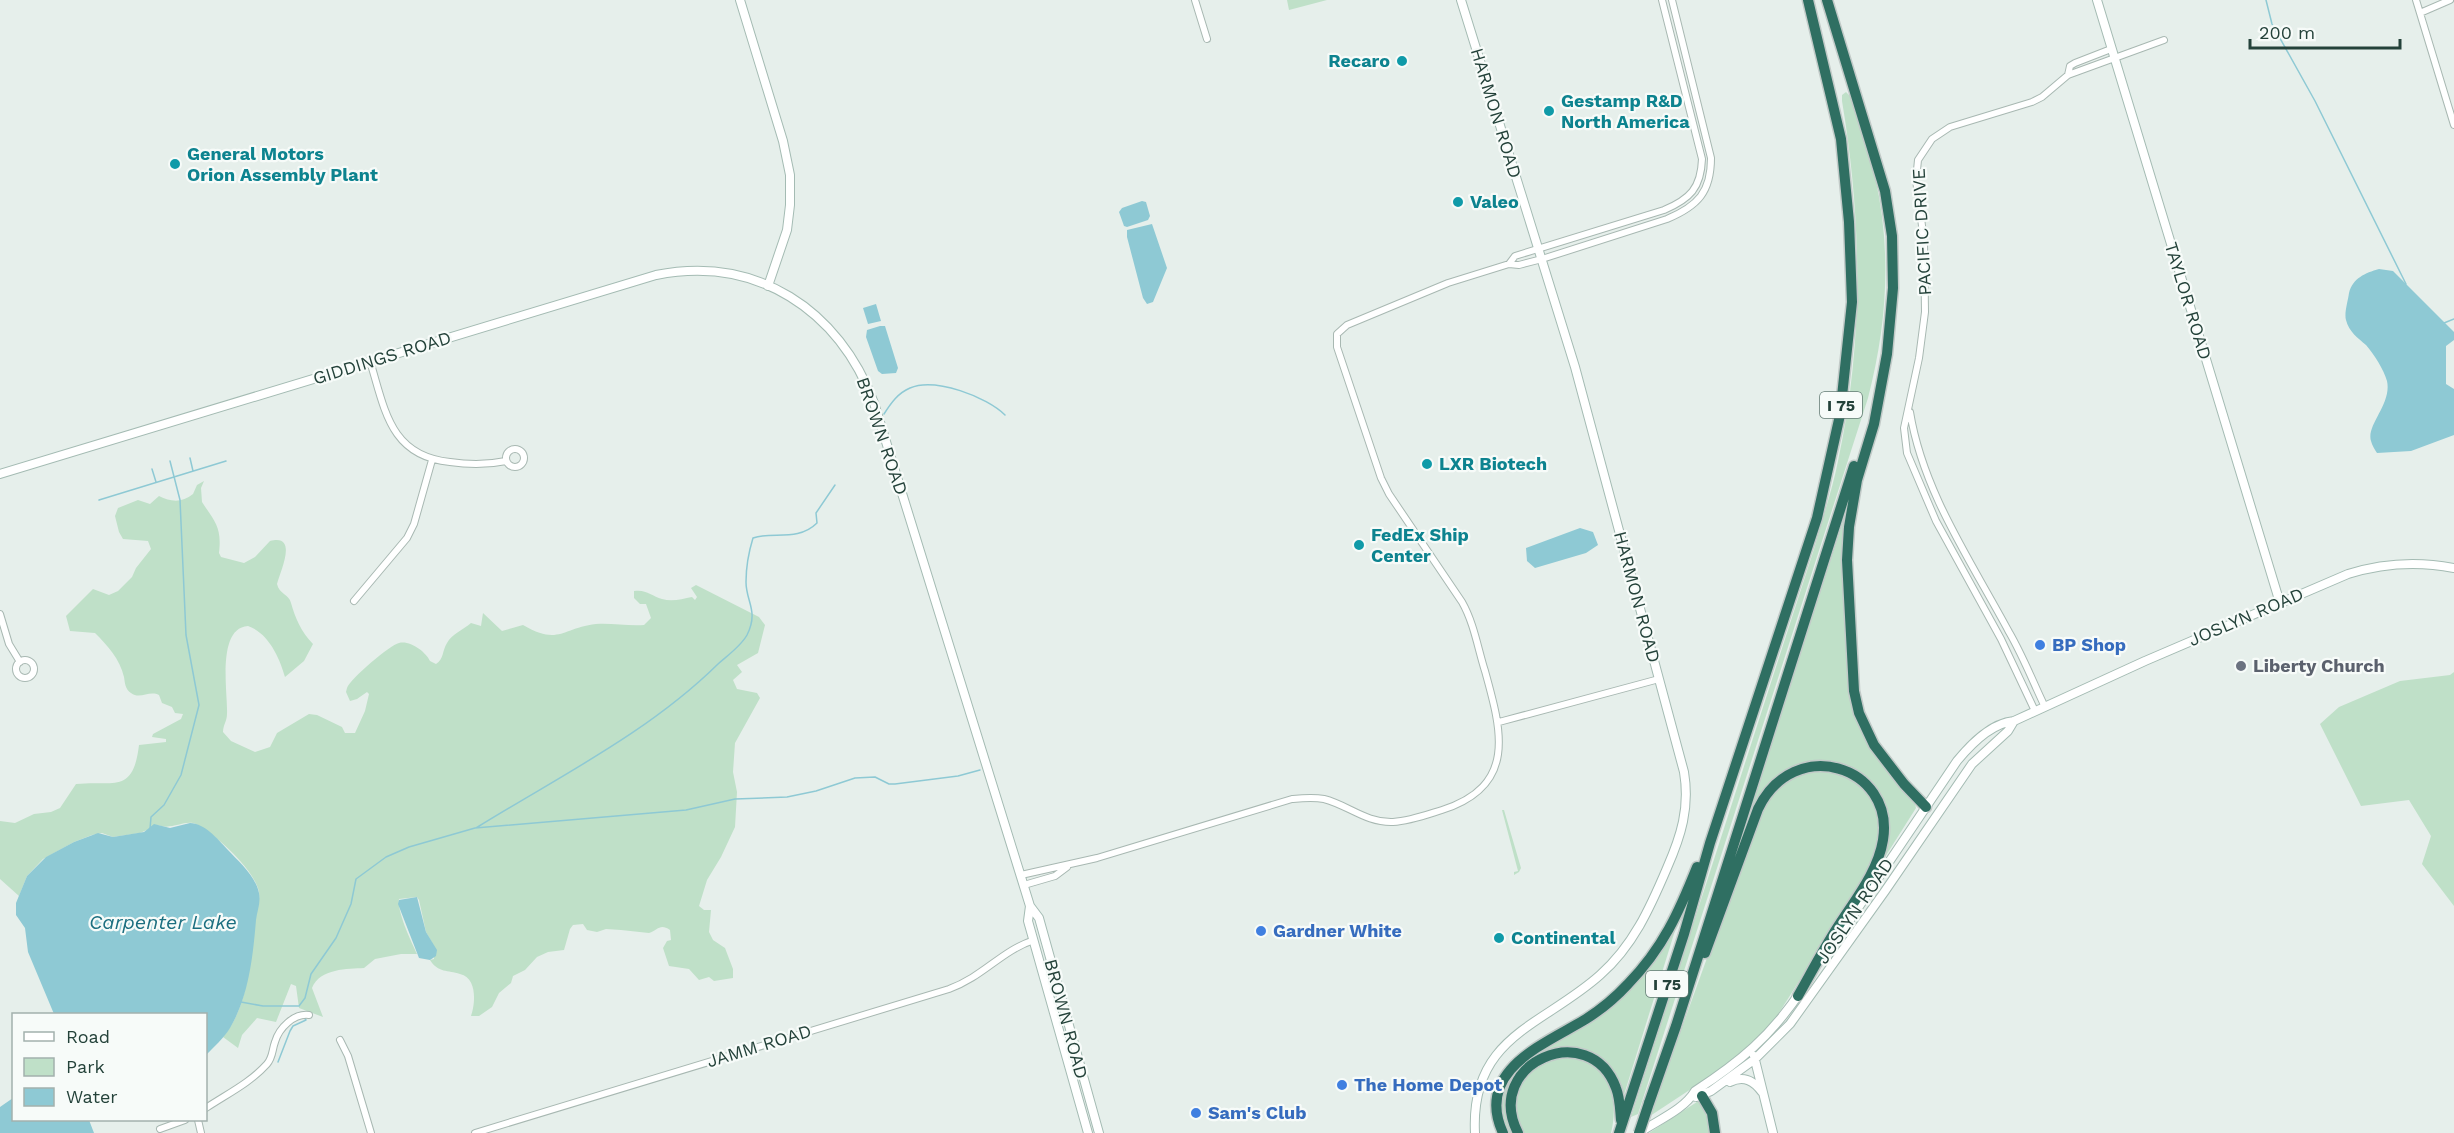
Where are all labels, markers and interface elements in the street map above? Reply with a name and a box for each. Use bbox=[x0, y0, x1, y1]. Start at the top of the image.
scale bar bbox=[2250, 12, 2400, 50]
text: 200 m bbox=[2259, 22, 2315, 43]
street label: HARMON ROAD bbox=[1467, 45, 1526, 180]
place label: Recaro bbox=[1328, 50, 1390, 71]
marker: Recaro bbox=[1395, 54, 1409, 68]
place label: Gestamp R&D North America bbox=[1561, 90, 1690, 132]
marker: Gestamp R&D North America bbox=[1542, 104, 1556, 118]
place label: General Motors Orion Assembly Plant bbox=[187, 143, 378, 185]
marker: General Motors Orion Assembly Plant bbox=[168, 157, 182, 171]
street label: PACIFIC DRIVE bbox=[1908, 168, 1935, 296]
place label: Valeo bbox=[1470, 191, 1519, 212]
marker: Valeo bbox=[1451, 195, 1465, 209]
street label: TAYLOR ROAD bbox=[2161, 240, 2216, 362]
street label: GIDDINGS ROAD bbox=[310, 327, 453, 389]
street label: BROWN ROAD bbox=[852, 374, 912, 498]
road number: I 75 bbox=[1820, 392, 1862, 418]
place label: LXR Biotech bbox=[1439, 453, 1547, 474]
marker: LXR Biotech bbox=[1420, 457, 1434, 471]
place label: FedEx Ship Center bbox=[1371, 524, 1469, 566]
street label: HARMON ROAD bbox=[1610, 529, 1665, 665]
marker: FedEx Ship Center bbox=[1352, 538, 1366, 552]
street label: JOSLYN ROAD bbox=[2185, 583, 2307, 650]
place label: BP Shop bbox=[2052, 634, 2126, 655]
marker: BP Shop bbox=[2033, 638, 2047, 652]
place label: Liberty Church bbox=[2253, 655, 2385, 676]
marker: Liberty Church bbox=[2234, 659, 2248, 673]
street label: JOSLYN ROAD bbox=[1811, 854, 1898, 968]
water label: Carpenter Lake bbox=[89, 910, 237, 934]
place label: Gardner White bbox=[1273, 920, 1402, 941]
marker: Gardner White bbox=[1254, 924, 1268, 938]
place label: Continental bbox=[1511, 927, 1615, 948]
marker: Continental bbox=[1492, 931, 1506, 945]
street label: BROWN ROAD bbox=[1040, 957, 1093, 1081]
road number: I 75 bbox=[1646, 971, 1688, 997]
legend bbox=[12, 1013, 207, 1121]
street label: JAMM ROAD bbox=[704, 1020, 814, 1071]
text: Road bbox=[66, 1026, 110, 1047]
text: Park bbox=[66, 1056, 105, 1077]
place label: The Home Depot bbox=[1354, 1074, 1502, 1095]
marker: The Home Depot bbox=[1335, 1078, 1349, 1092]
text: Water bbox=[66, 1086, 118, 1107]
place label: Sam's Club bbox=[1208, 1102, 1306, 1123]
marker: Sam's Club bbox=[1189, 1106, 1203, 1120]

